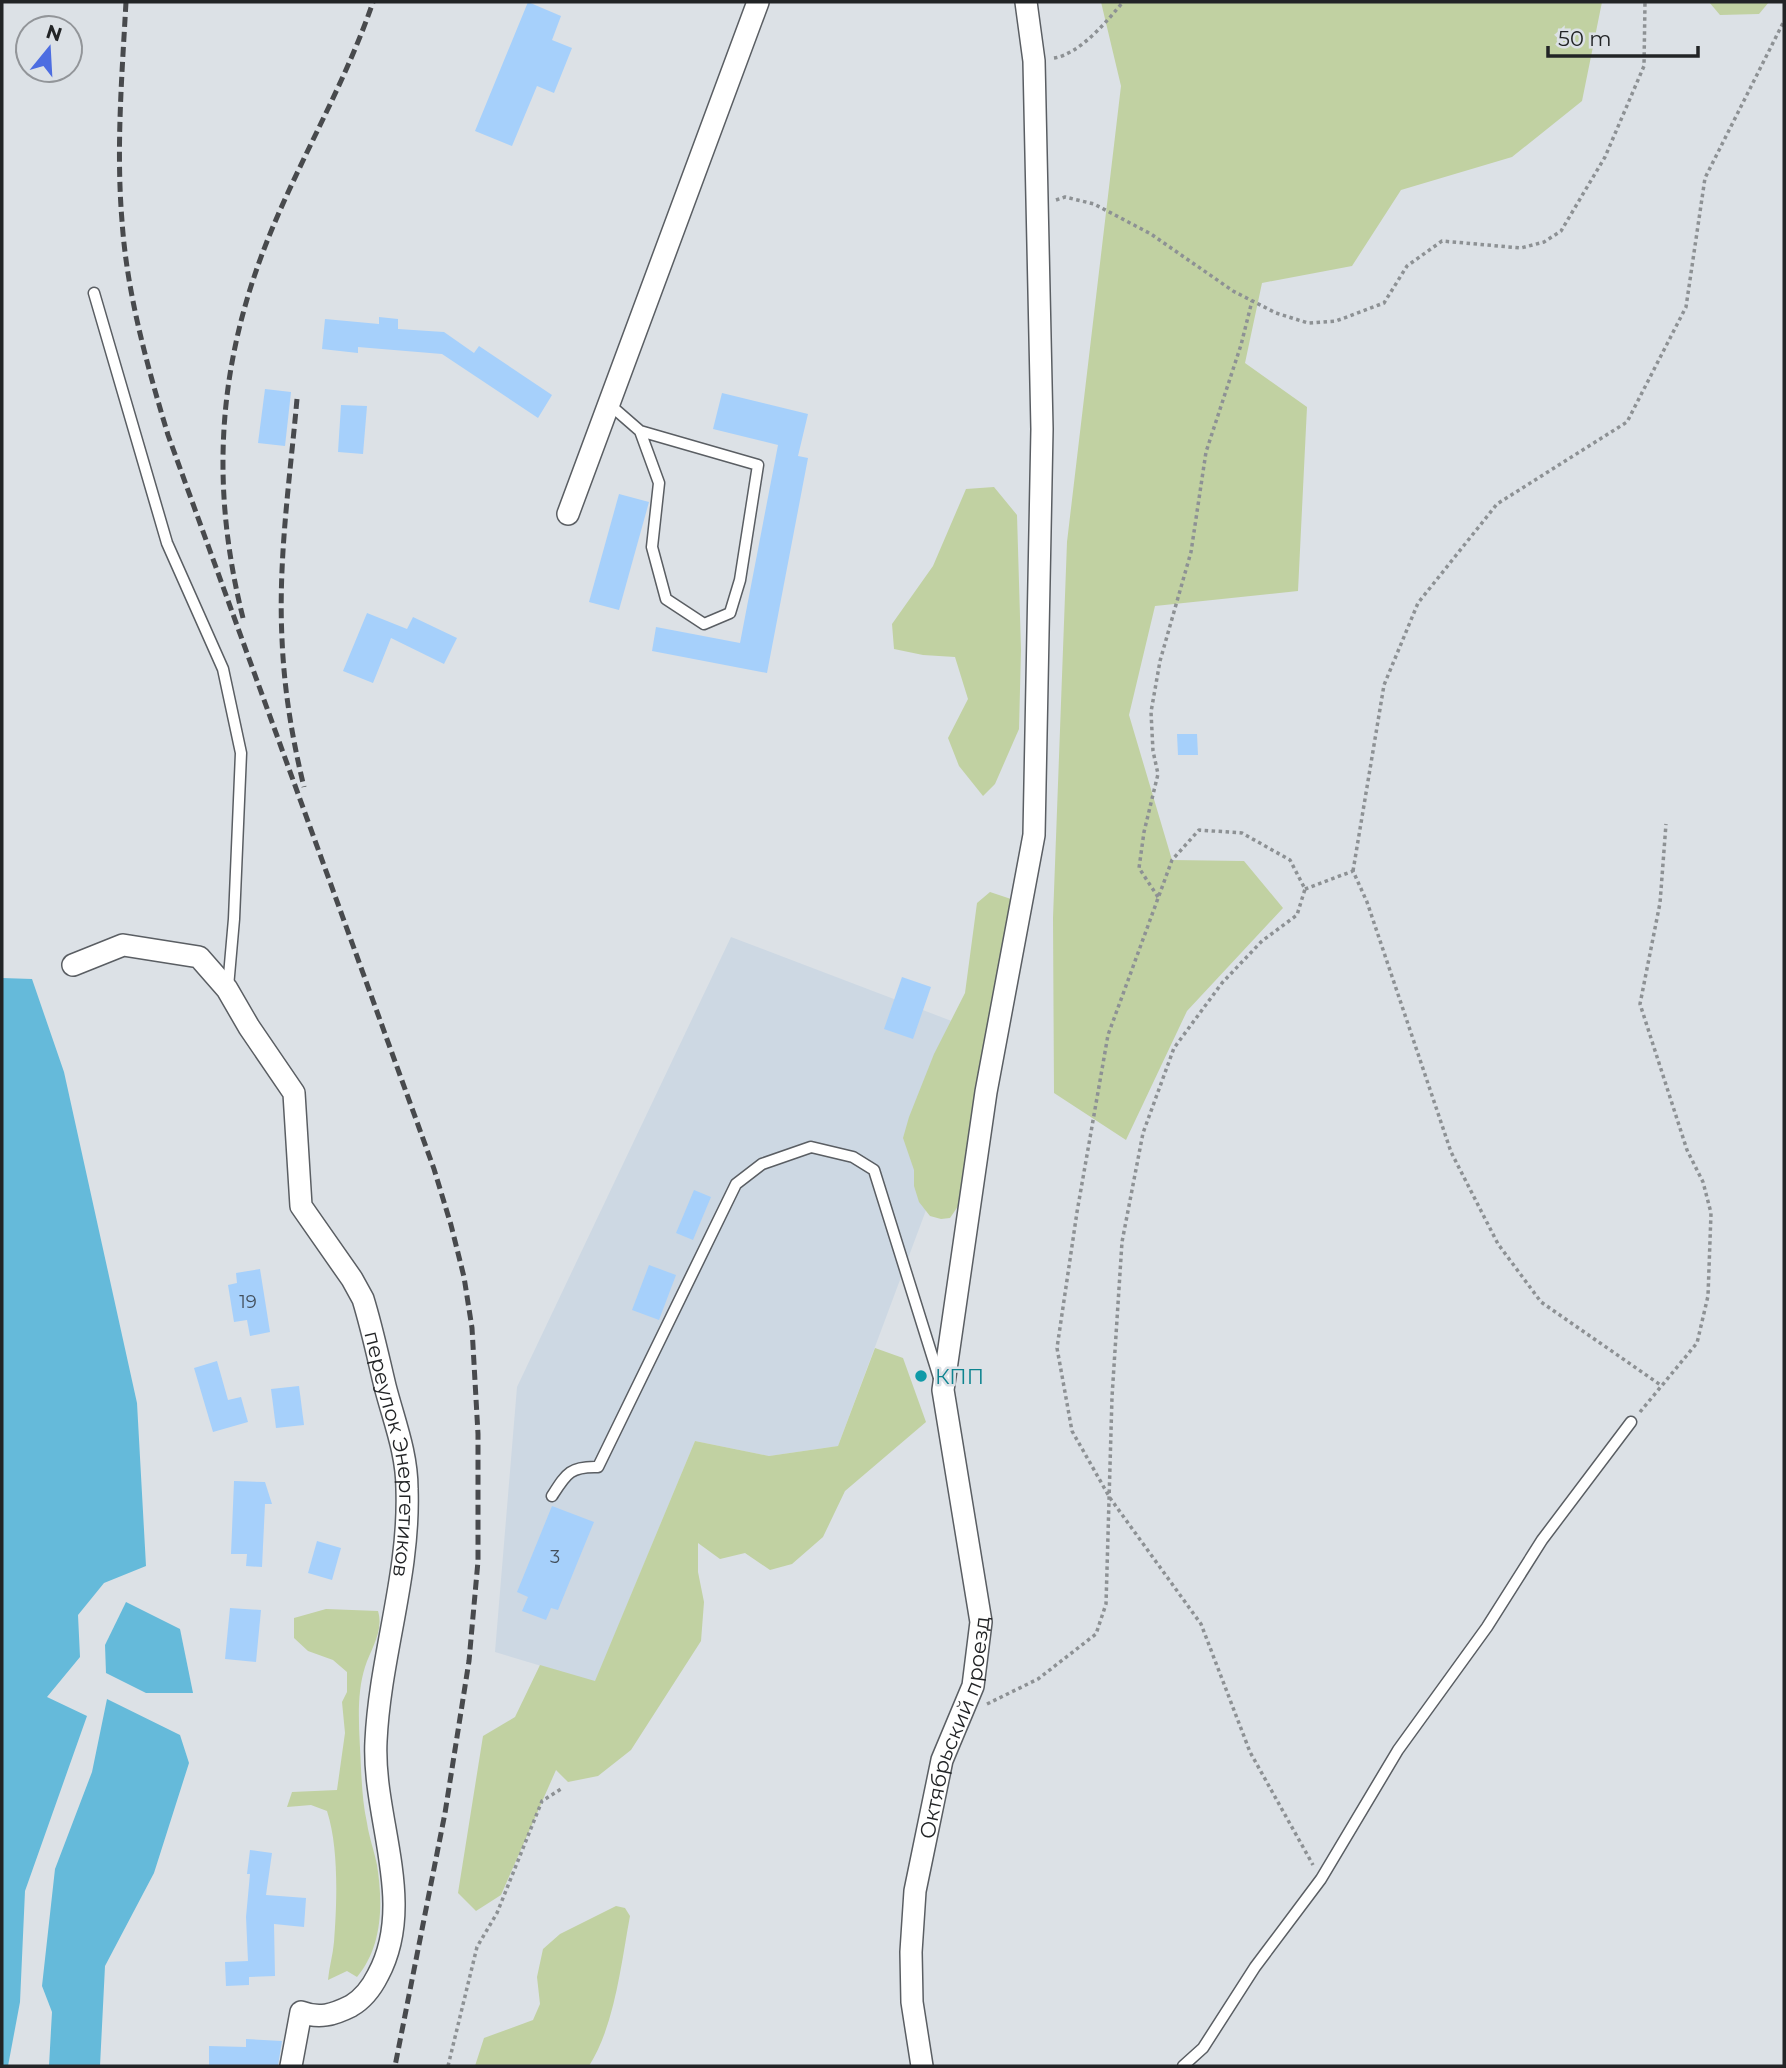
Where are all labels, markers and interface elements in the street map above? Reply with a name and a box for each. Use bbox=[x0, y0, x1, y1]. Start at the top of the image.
north arrow bbox=[14, 14, 84, 84]
scale bar bbox=[1548, 14, 1698, 58]
text: N bbox=[43, 20, 65, 47]
text: 50 m bbox=[1558, 26, 1612, 51]
house number: 19 bbox=[239, 1291, 257, 1313]
street label: переулок Энергетиков bbox=[360, 1328, 420, 1579]
place label: КПП bbox=[935, 1364, 984, 1389]
marker: КПП bbox=[913, 1368, 929, 1384]
house number: 3 bbox=[550, 1546, 560, 1568]
street label: Октябрьский проезд bbox=[914, 1615, 994, 1841]

